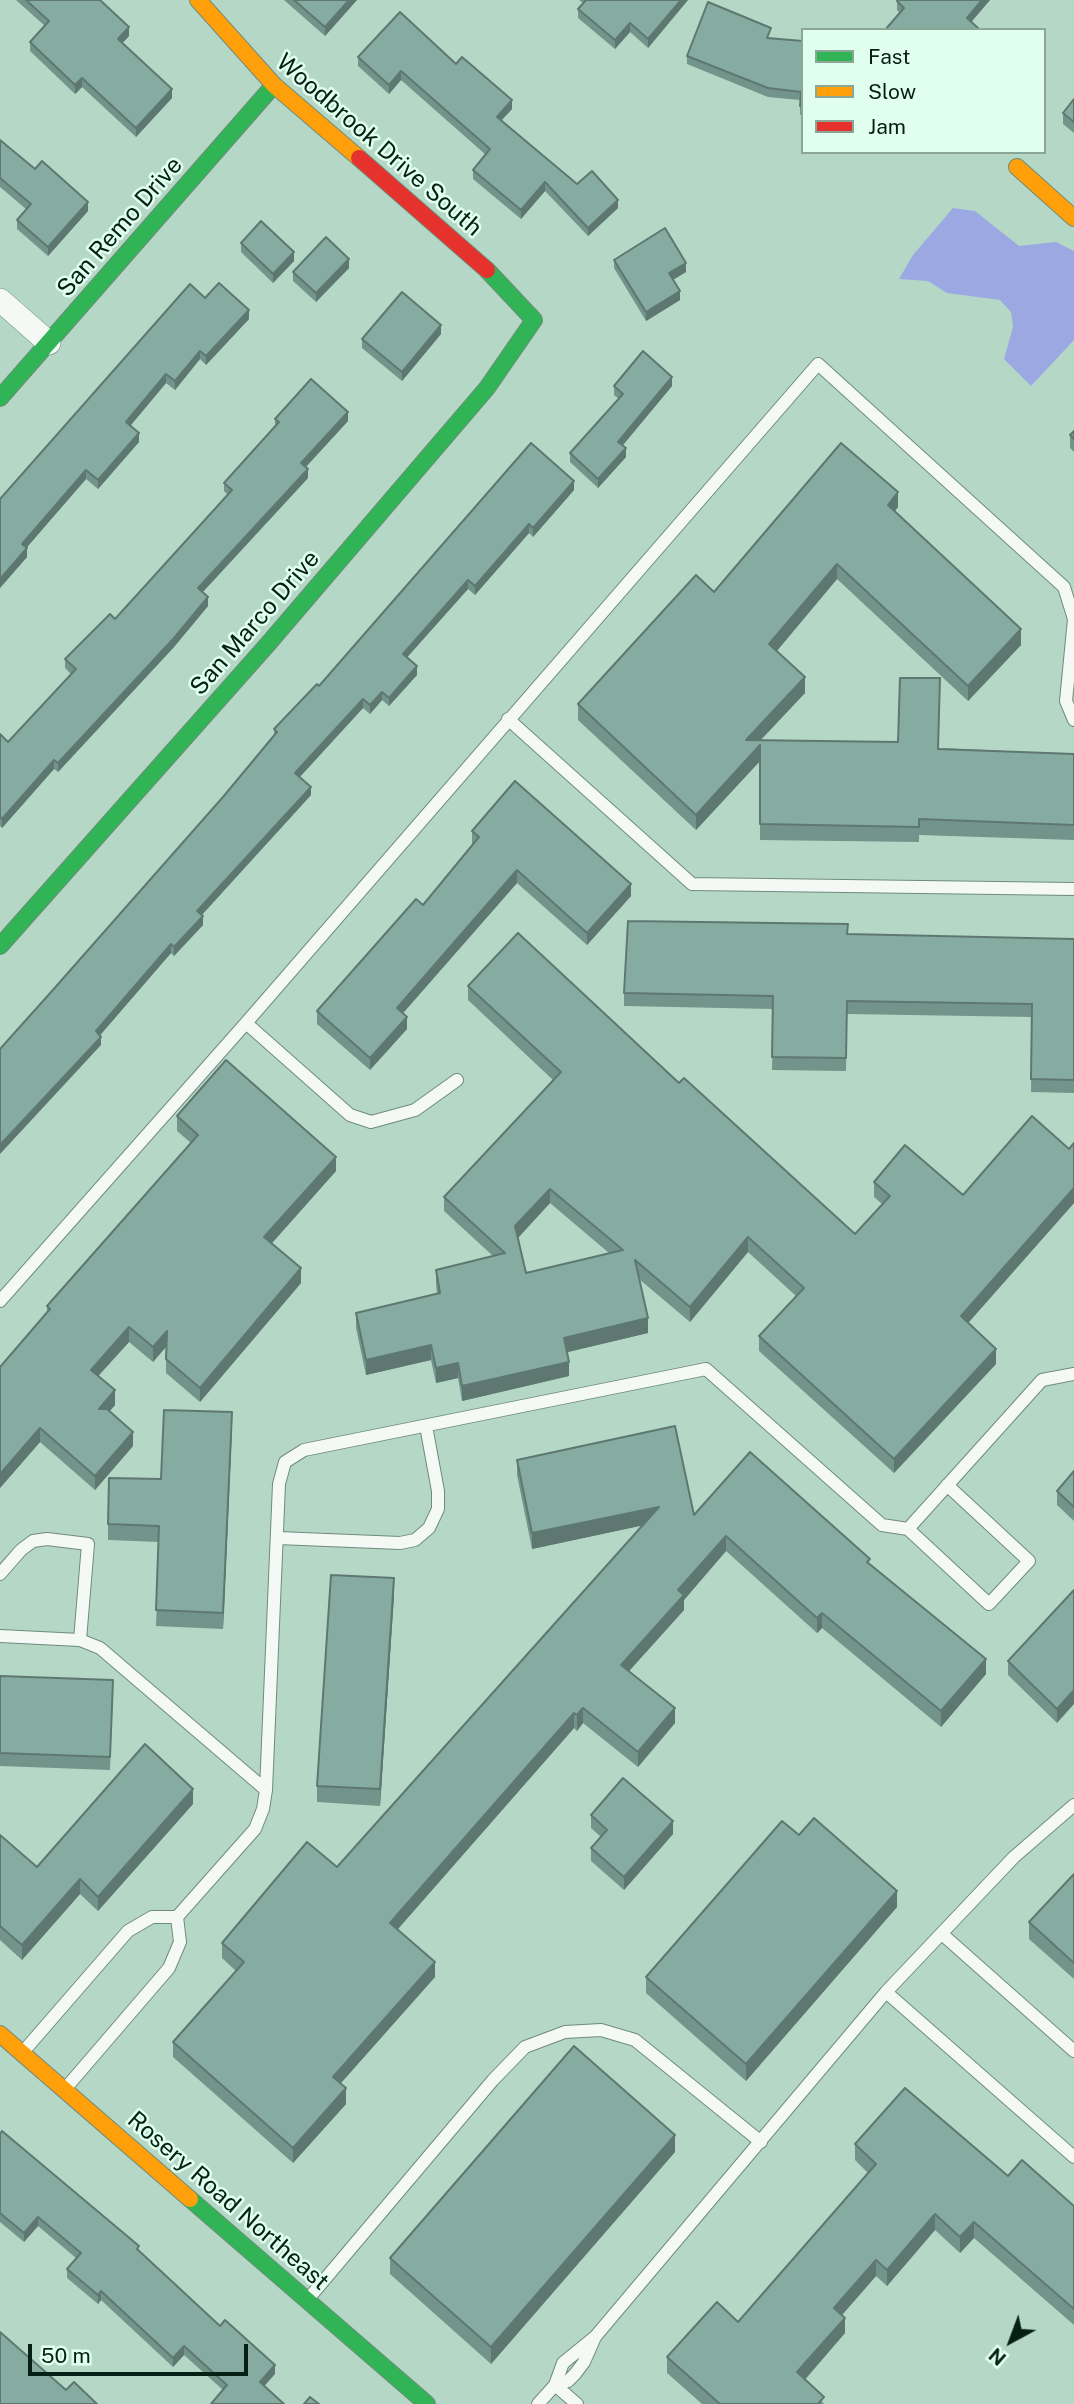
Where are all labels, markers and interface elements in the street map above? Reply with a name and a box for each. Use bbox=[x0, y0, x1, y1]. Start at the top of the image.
legend bbox=[801, 28, 1046, 154]
text: Fast bbox=[868, 44, 910, 69]
street label: Woodbrook Drive South bbox=[270, 48, 488, 242]
text: Slow bbox=[868, 79, 916, 104]
text: Jam bbox=[868, 114, 906, 139]
street label: San Remo Drive bbox=[51, 151, 189, 303]
street label: San Marco Drive bbox=[184, 545, 326, 701]
street label: Rosery Road Northeast bbox=[121, 2106, 335, 2296]
north arrow bbox=[976, 2306, 1046, 2376]
scale bar bbox=[32, 2330, 252, 2374]
text: 50 m bbox=[41, 2343, 91, 2368]
text: N bbox=[984, 2344, 1010, 2370]

